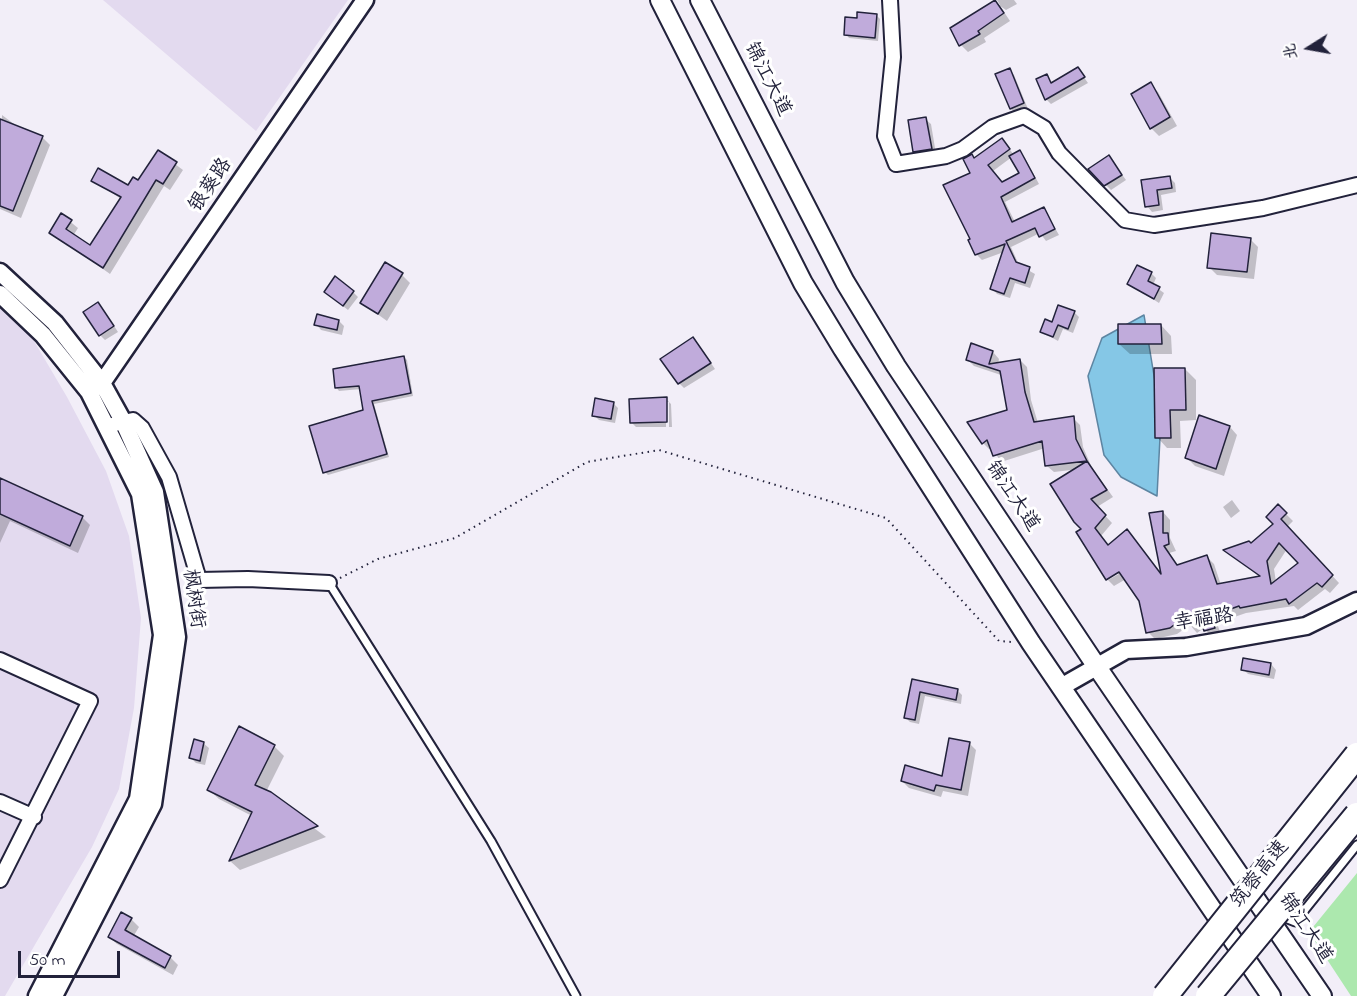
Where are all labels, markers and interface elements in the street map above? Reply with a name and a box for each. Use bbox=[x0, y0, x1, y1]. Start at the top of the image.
north arrow bbox=[1279, 18, 1339, 78]
street label: 锦江大道 bbox=[737, 39, 795, 121]
text: 北 bbox=[1278, 41, 1305, 62]
street label: 银葵路 bbox=[185, 154, 239, 218]
street label: 锦江大道 bbox=[979, 457, 1043, 537]
street label: 枫树街 bbox=[176, 568, 208, 630]
street label: 幸福路 bbox=[1173, 605, 1235, 637]
street label: 筑蓉高速 bbox=[1227, 836, 1295, 914]
street label: 锦江大道 bbox=[1272, 889, 1336, 969]
scale bar bbox=[21, 939, 123, 977]
text: 50 m bbox=[29, 948, 66, 974]

